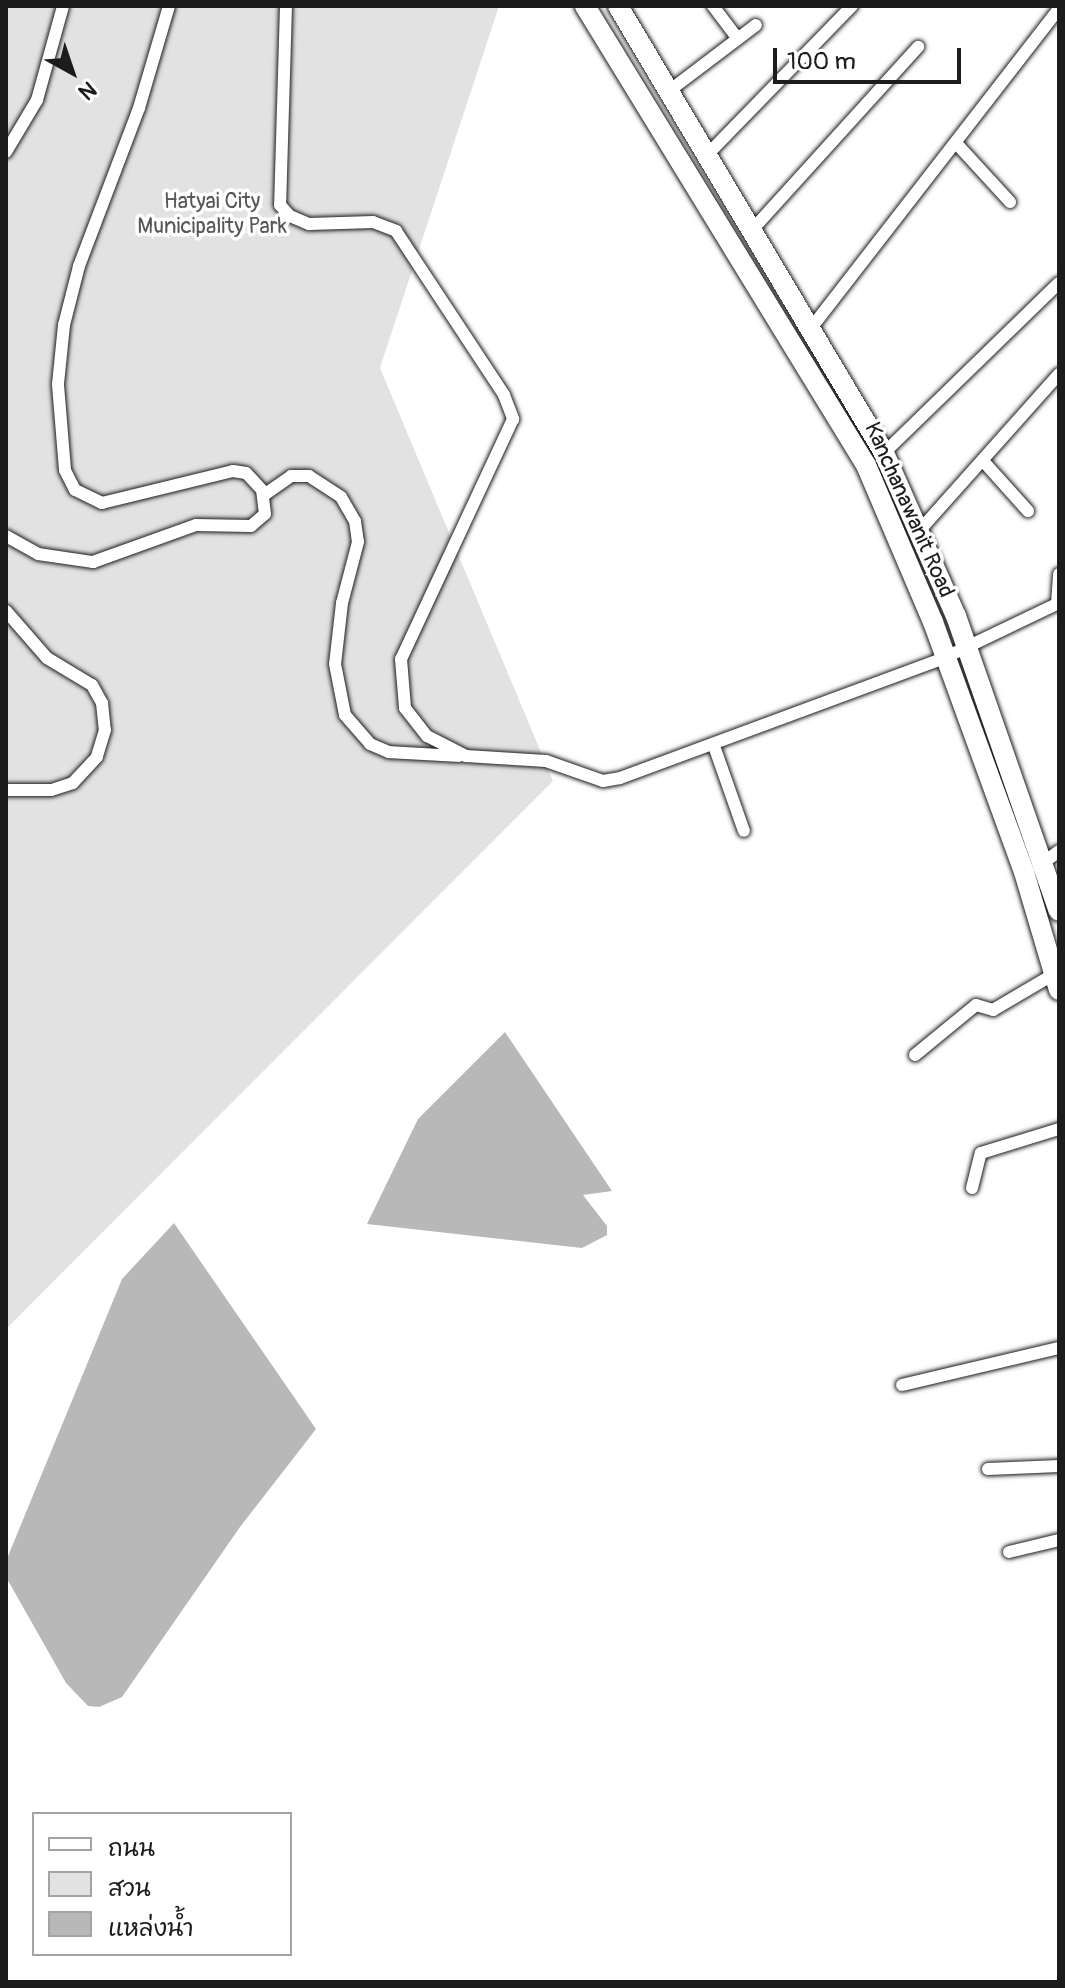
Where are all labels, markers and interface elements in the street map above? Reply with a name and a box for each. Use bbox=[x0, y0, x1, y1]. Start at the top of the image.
north arrow bbox=[32, 32, 112, 112]
scale bar bbox=[777, 32, 965, 82]
text: 100 m bbox=[787, 47, 856, 76]
text: N bbox=[73, 75, 102, 106]
park label: Hatyai City Municipality Park bbox=[137, 188, 287, 240]
street label: Kanchanawanit Road bbox=[858, 418, 960, 602]
legend bbox=[32, 1812, 292, 1956]
text: ถนน bbox=[108, 1834, 155, 1863]
text: สวน bbox=[108, 1874, 151, 1903]
text: แหล่งน้ำ bbox=[108, 1914, 194, 1943]

